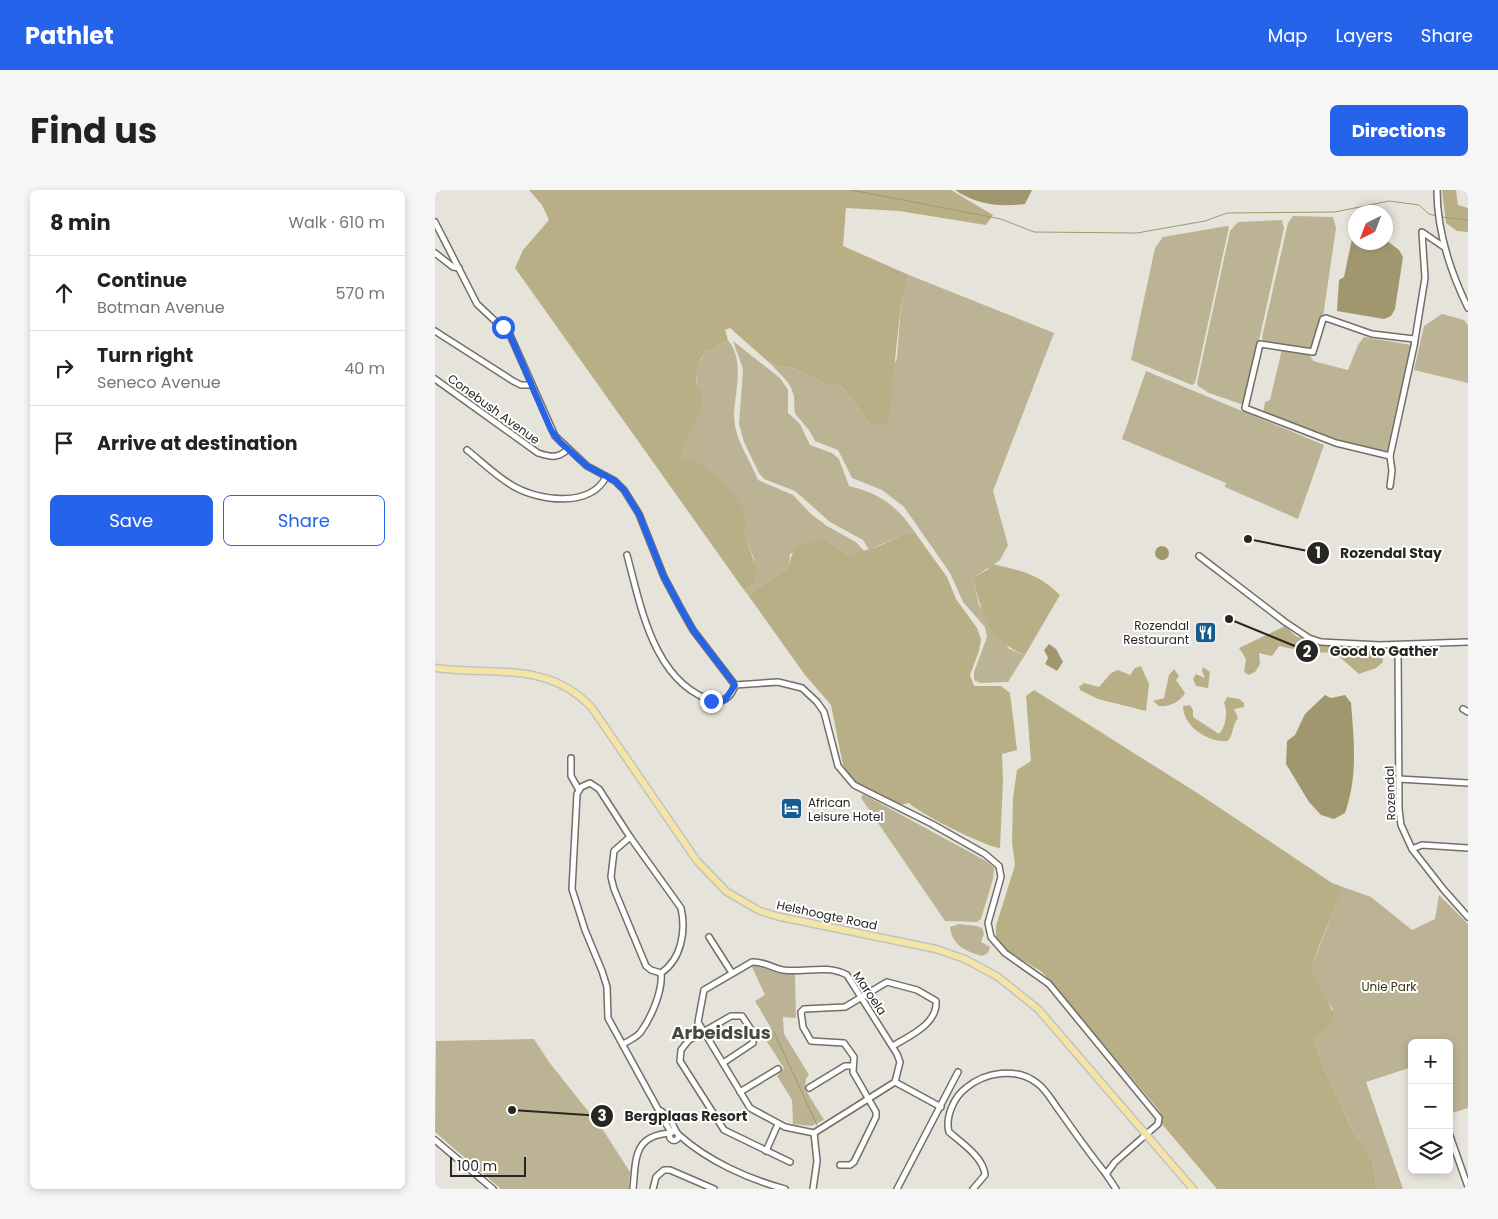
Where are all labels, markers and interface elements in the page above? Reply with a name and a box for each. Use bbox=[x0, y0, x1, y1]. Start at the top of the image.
text: Pathlet bbox=[25, 19, 114, 52]
text: Map bbox=[1268, 23, 1308, 48]
text: Layers bbox=[1336, 23, 1393, 48]
text: Share bbox=[1421, 23, 1473, 48]
button: Directions bbox=[1330, 105, 1468, 156]
text: Find us bbox=[30, 106, 157, 155]
north arrow bbox=[1348, 205, 1393, 250]
text: 8 min bbox=[50, 208, 111, 237]
text: Walk · 610 m bbox=[288, 211, 385, 234]
text: Continue bbox=[97, 267, 187, 294]
icon: ahead bbox=[50, 279, 78, 307]
text: 570 m bbox=[335, 282, 385, 305]
text: Botman Avenue bbox=[97, 296, 225, 319]
route start bbox=[492, 316, 515, 339]
text: Turn right bbox=[97, 342, 193, 369]
icon: right bbox=[50, 354, 78, 382]
text: 40 m bbox=[344, 357, 385, 380]
street label: Conebush Avenue bbox=[444, 370, 544, 448]
text: Seneco Avenue bbox=[97, 371, 221, 394]
icon: arrive bbox=[50, 429, 78, 457]
text: Arrive at destination bbox=[97, 430, 298, 457]
button: Save bbox=[50, 495, 213, 546]
button: Share bbox=[223, 495, 385, 546]
callout: Rozendal Stay bbox=[1305, 538, 1452, 567]
text: 1 bbox=[1315, 542, 1321, 563]
text: Rozendal Stay bbox=[1340, 543, 1442, 563]
place label: Rozendal Restaurant bbox=[1123, 617, 1189, 648]
restaurant icon: Rozendal Restaurant bbox=[1193, 620, 1217, 644]
callout: Good to Gather bbox=[1295, 637, 1448, 666]
text: 2 bbox=[1303, 641, 1312, 662]
text: Good to Gather bbox=[1330, 641, 1438, 661]
route end bbox=[700, 690, 723, 713]
street label: Rozendal bbox=[1381, 765, 1399, 821]
place label: African Leisure Hotel bbox=[808, 794, 883, 825]
hotel icon: African Leisure Hotel bbox=[780, 797, 804, 821]
street label: Helshoogte Road bbox=[775, 896, 879, 934]
street label: Maroela bbox=[849, 968, 891, 1018]
park label: Unie Park bbox=[1361, 978, 1417, 995]
district label: Arbeidslus bbox=[671, 1020, 771, 1045]
map controls bbox=[1408, 1039, 1453, 1174]
button: + bbox=[1408, 1039, 1453, 1084]
button: − bbox=[1408, 1084, 1453, 1129]
callout: Bergplaas Resort bbox=[590, 1101, 758, 1130]
text: 3 bbox=[597, 1105, 607, 1126]
text: Bergplaas Resort bbox=[625, 1106, 748, 1126]
button: layers bbox=[1408, 1129, 1453, 1174]
scale bar bbox=[450, 1154, 526, 1177]
text: 100 m bbox=[457, 1156, 497, 1176]

